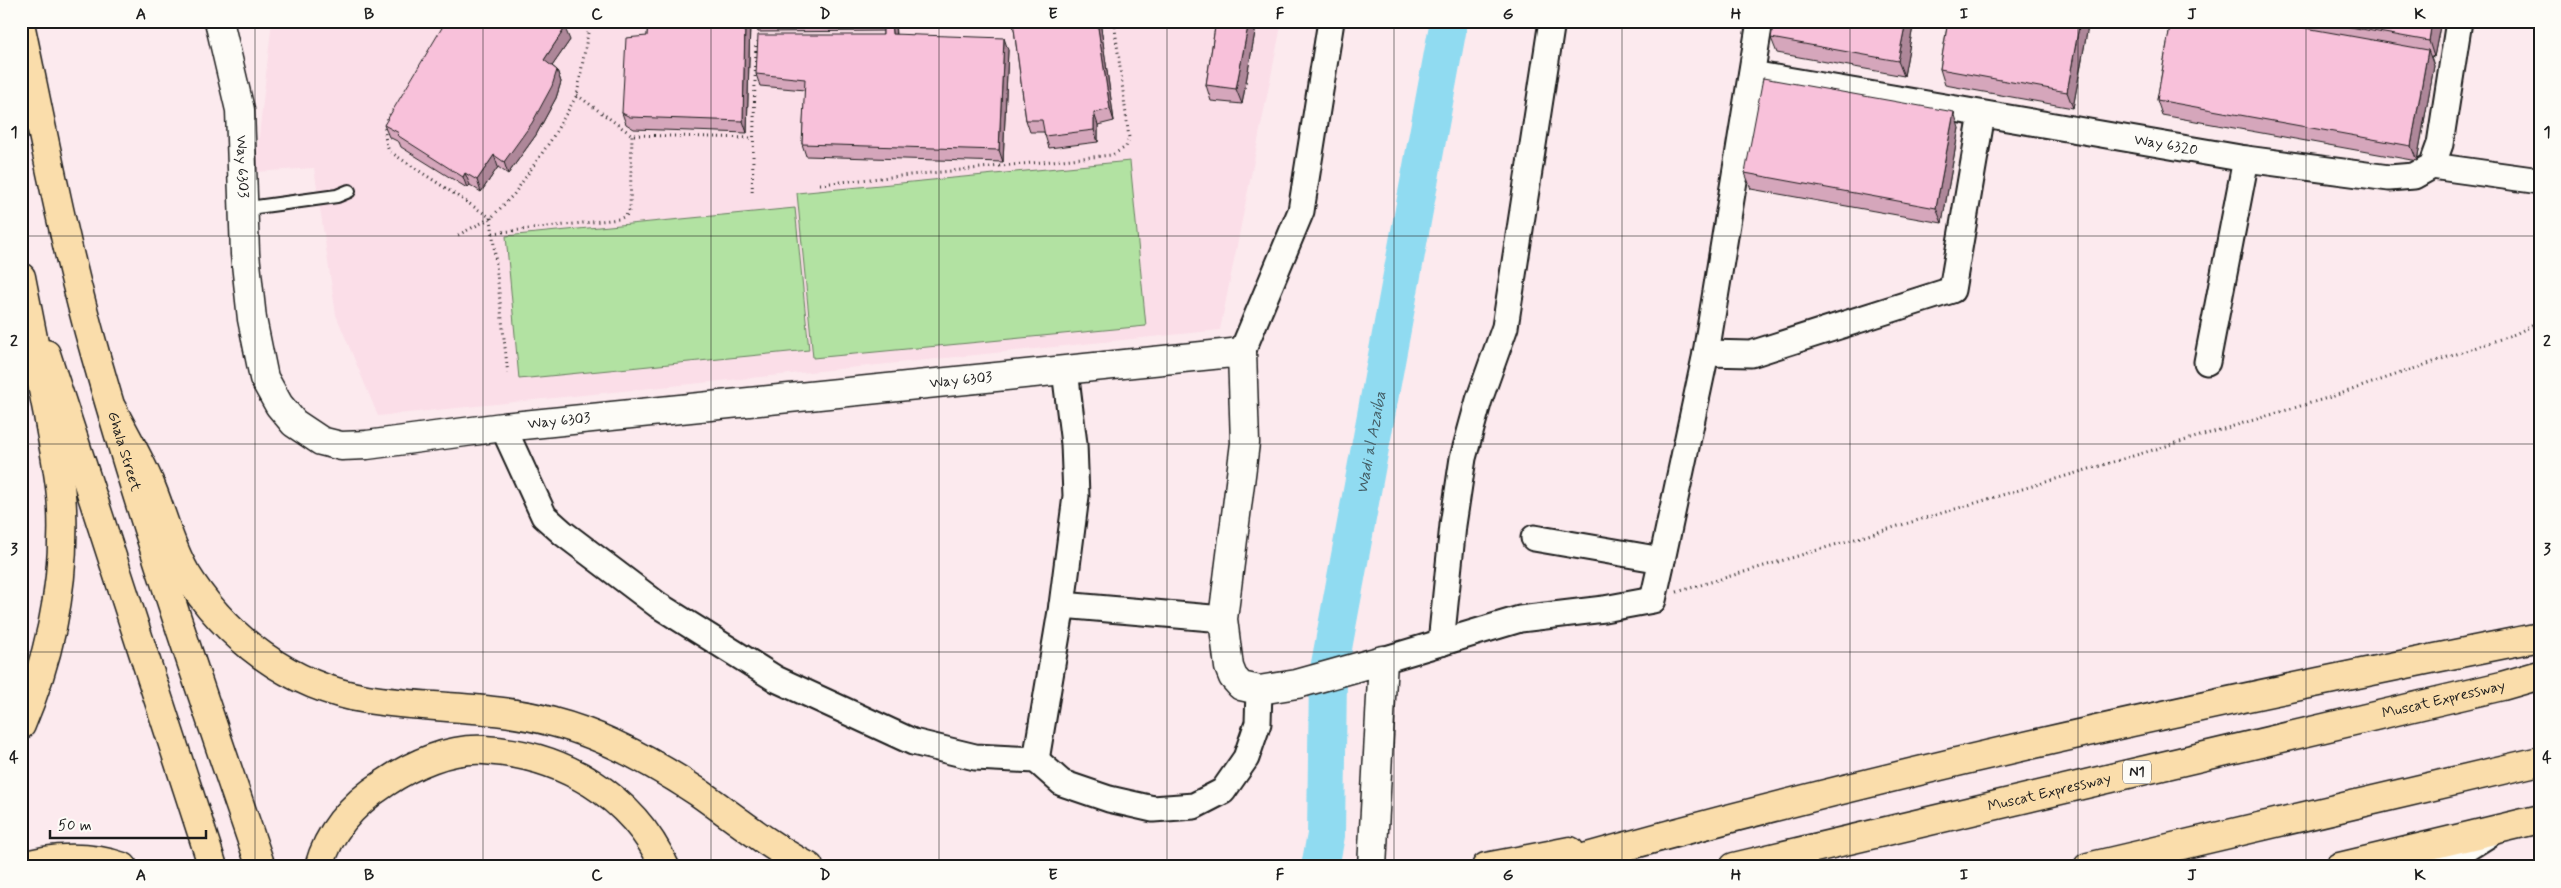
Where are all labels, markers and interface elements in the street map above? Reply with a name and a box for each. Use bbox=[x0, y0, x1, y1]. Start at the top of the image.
text: A bbox=[136, 4, 146, 25]
text: B bbox=[364, 4, 374, 25]
text: C bbox=[591, 4, 603, 25]
text: D bbox=[819, 4, 831, 25]
text: E bbox=[1048, 4, 1058, 25]
text: F bbox=[1276, 4, 1285, 25]
text: G bbox=[1503, 4, 1514, 25]
text: H bbox=[1731, 4, 1742, 25]
text: I bbox=[1960, 4, 1969, 25]
text: J bbox=[2187, 4, 2197, 25]
text: K bbox=[2414, 4, 2426, 25]
text: 1 bbox=[10, 122, 18, 143]
text: 1 bbox=[2543, 122, 2551, 143]
street label: Way 6320 bbox=[2132, 130, 2199, 161]
street label: Way 6303 bbox=[231, 135, 253, 199]
text: 2 bbox=[10, 331, 18, 352]
text: 2 bbox=[2543, 331, 2551, 352]
street label: Way 6303 bbox=[929, 367, 993, 394]
water label: Wadi al Azaiba bbox=[1351, 389, 1391, 496]
street label: Way 6303 bbox=[527, 408, 592, 434]
street label: Ghala Street bbox=[102, 409, 146, 494]
text: 3 bbox=[10, 539, 18, 560]
text: 3 bbox=[2543, 539, 2551, 560]
street label: Muscat Expressway bbox=[2380, 676, 2508, 724]
text: 4 bbox=[9, 747, 19, 768]
text: 4 bbox=[2542, 747, 2552, 768]
road number: N1 bbox=[2123, 760, 2151, 784]
street label: Muscat Expressway bbox=[1986, 768, 2113, 817]
scale bar bbox=[50, 808, 206, 840]
text: 50 m bbox=[58, 816, 92, 836]
text: A bbox=[136, 865, 146, 886]
text: B bbox=[364, 865, 374, 886]
text: C bbox=[591, 865, 603, 886]
text: D bbox=[819, 865, 831, 886]
text: E bbox=[1048, 865, 1058, 886]
text: F bbox=[1276, 865, 1285, 886]
text: G bbox=[1503, 865, 1514, 886]
text: H bbox=[1731, 865, 1742, 886]
text: I bbox=[1960, 865, 1969, 886]
text: J bbox=[2187, 865, 2197, 886]
text: K bbox=[2414, 865, 2426, 886]

